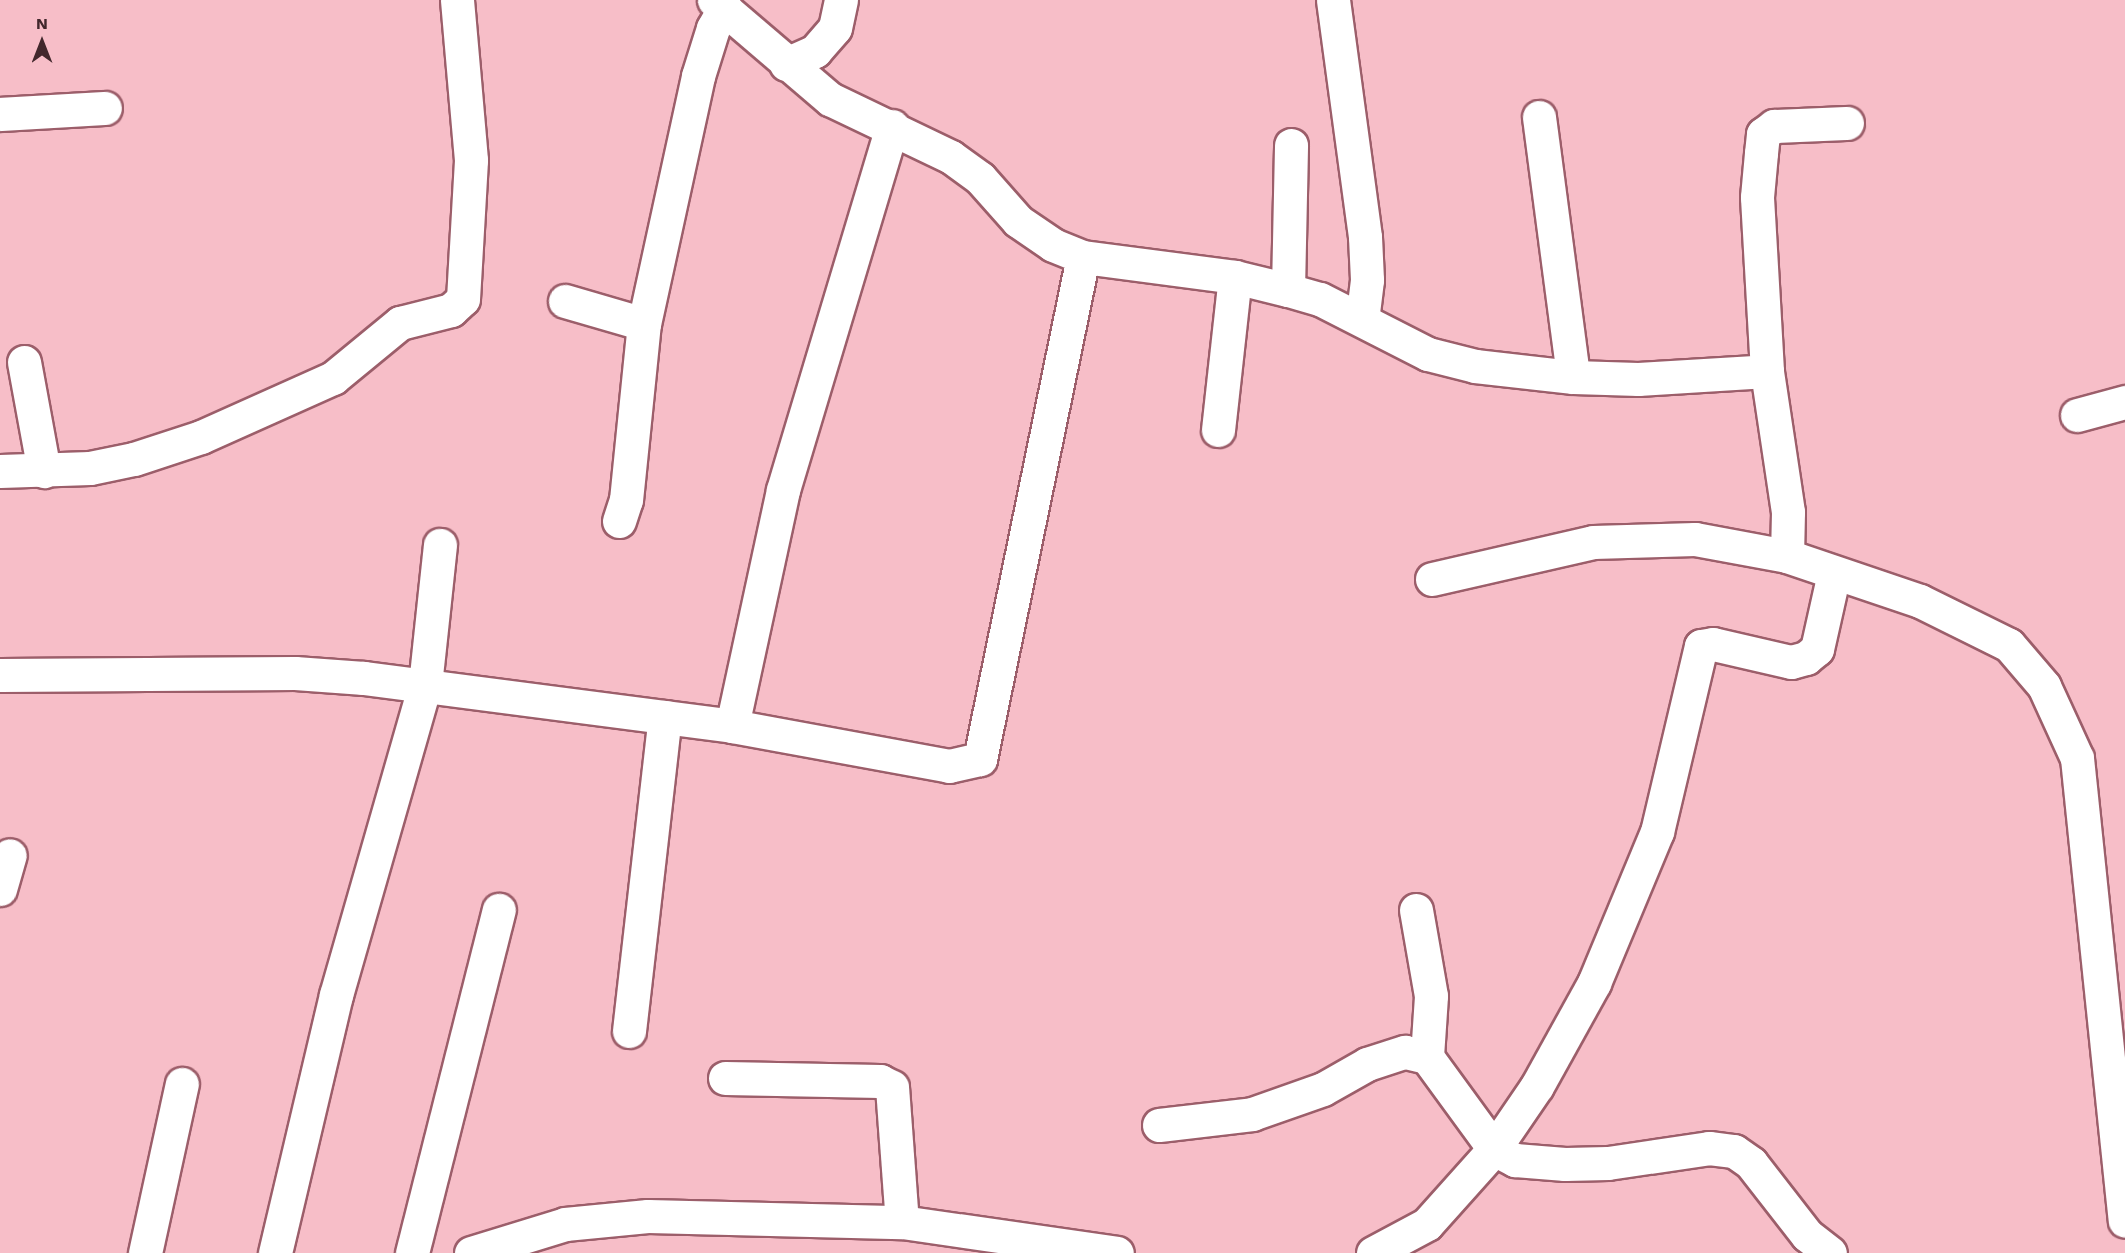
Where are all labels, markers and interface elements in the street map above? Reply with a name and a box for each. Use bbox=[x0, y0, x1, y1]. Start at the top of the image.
north arrow bbox=[12, 12, 72, 72]
text: N bbox=[36, 14, 48, 33]

